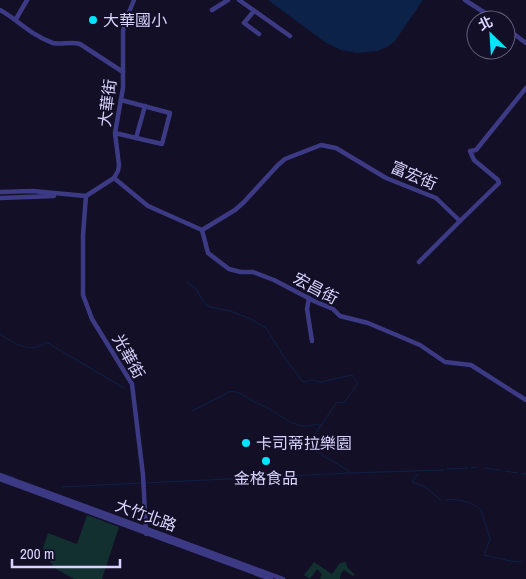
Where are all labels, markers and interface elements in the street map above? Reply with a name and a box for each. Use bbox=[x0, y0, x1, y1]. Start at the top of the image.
place label: 大華國小 bbox=[103, 9, 167, 31]
north arrow bbox=[466, 10, 516, 60]
text: 北 bbox=[475, 12, 496, 34]
marker: 大華國小 bbox=[87, 14, 99, 26]
street label: 大華街 bbox=[93, 78, 121, 128]
street label: 富宏街 bbox=[388, 155, 440, 195]
street label: 宏昌街 bbox=[290, 267, 342, 309]
street label: 光華街 bbox=[108, 330, 150, 382]
place label: 卡司蒂拉樂園 bbox=[256, 432, 352, 454]
marker: 卡司蒂拉樂園 bbox=[240, 437, 252, 449]
marker: 金格食品 bbox=[260, 455, 272, 467]
place label: 金格食品 bbox=[234, 467, 298, 489]
street label: 大竹北路 bbox=[112, 494, 180, 536]
scale bar bbox=[12, 536, 120, 568]
text: 200 m bbox=[20, 543, 54, 564]

